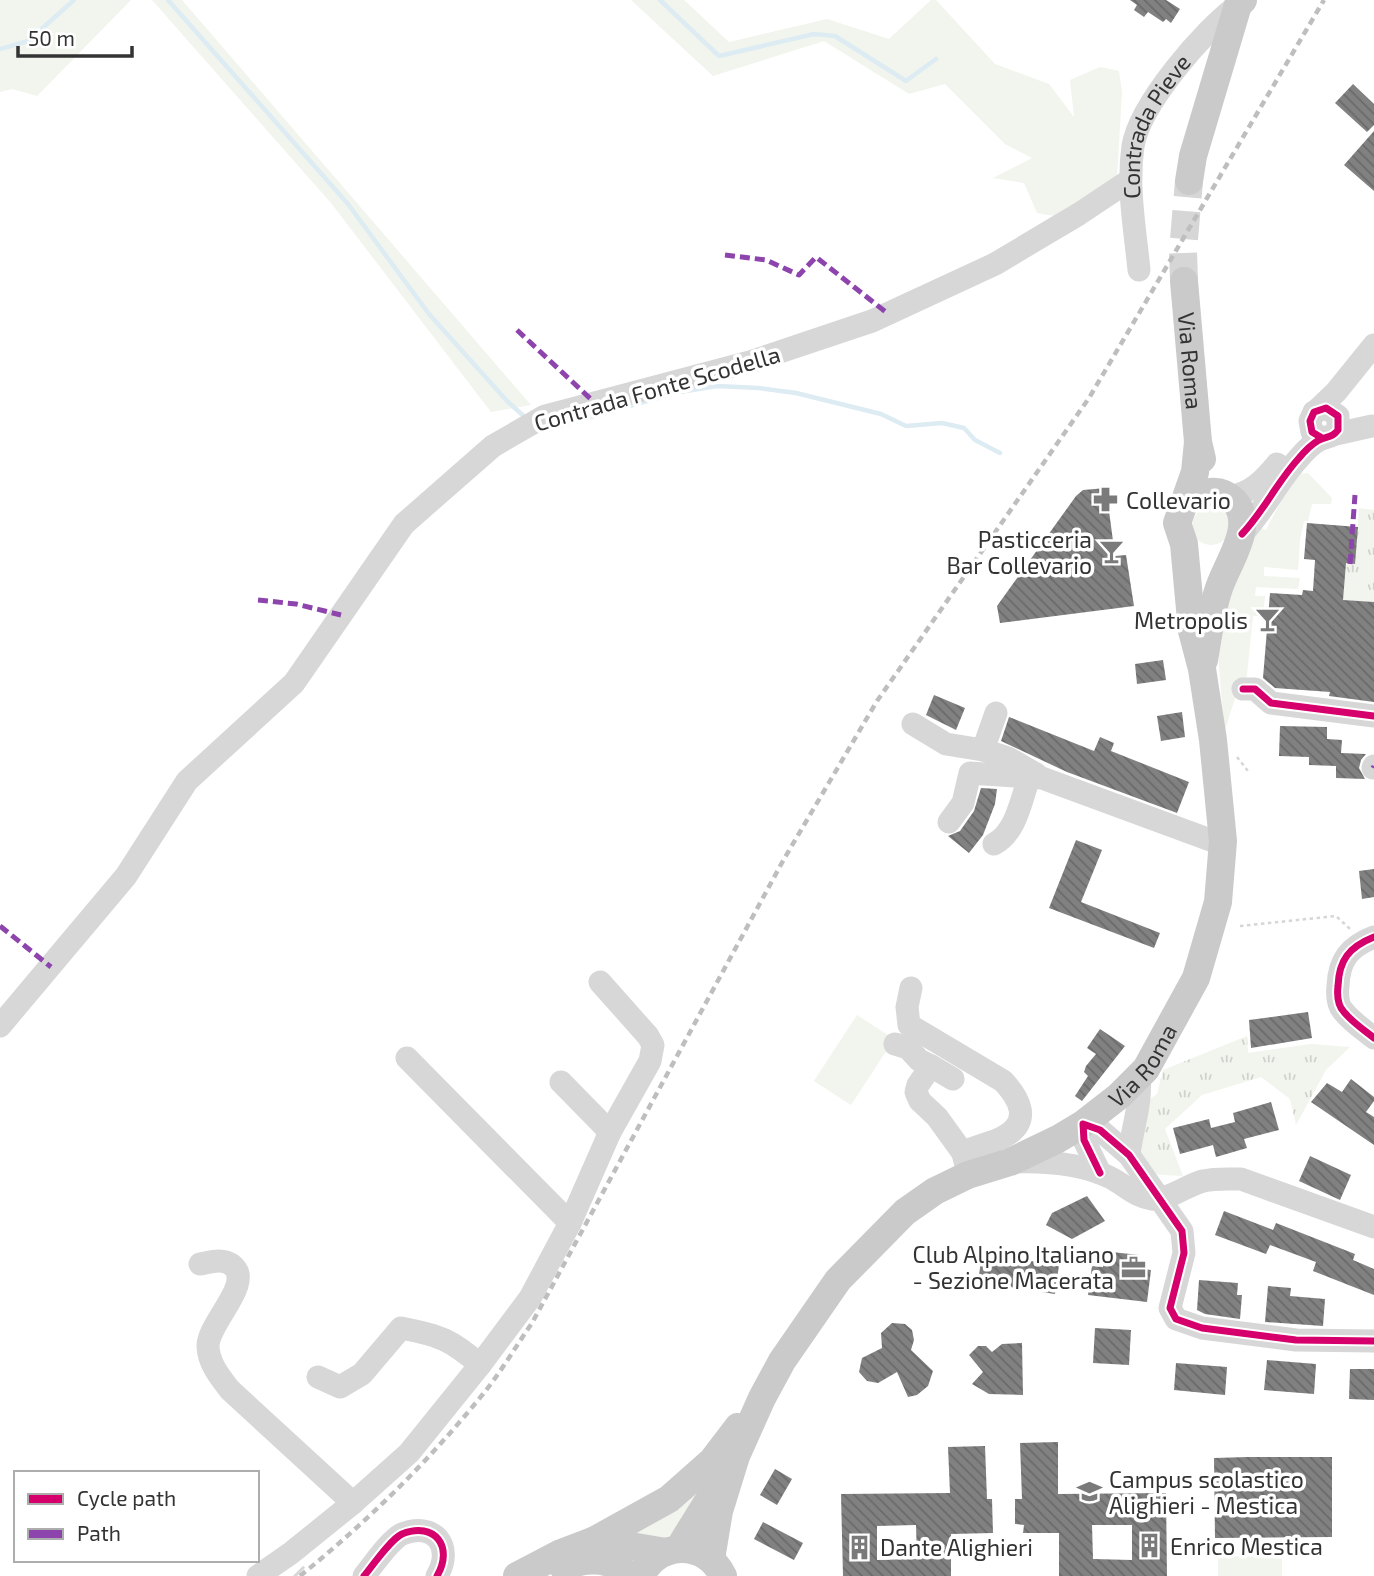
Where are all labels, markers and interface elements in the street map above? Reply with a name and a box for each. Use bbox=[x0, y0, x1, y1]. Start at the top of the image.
scale bar bbox=[18, 14, 131, 58]
text: 50 m bbox=[28, 25, 75, 50]
street label: Contrada Pieve bbox=[1117, 48, 1196, 200]
street label: Via Roma bbox=[1173, 311, 1209, 410]
street label: Contrada Fonte Scodella bbox=[531, 339, 783, 437]
pharmacy icon: Collevario bbox=[1092, 486, 1120, 514]
place label: Collevario bbox=[1126, 486, 1231, 514]
place label: Pasticceria Bar Collevario bbox=[946, 525, 1092, 579]
bar icon: Pasticceria Bar Collevario bbox=[1098, 538, 1126, 566]
place label: Metropolis bbox=[1134, 606, 1248, 634]
bar icon: Metropolis bbox=[1254, 606, 1282, 634]
street label: Via Roma bbox=[1103, 1019, 1182, 1113]
place label: Club Alpino Italiano - Sezione Macerata bbox=[912, 1240, 1114, 1294]
office icon: Club Alpino Italiano - Sezione Macerata bbox=[1120, 1253, 1148, 1281]
place label: Campus scolastico Alighieri - Mestica bbox=[1109, 1465, 1304, 1519]
legend bbox=[14, 1471, 259, 1562]
school or university icon: Campus scolastico Alighieri - Mestica bbox=[1075, 1478, 1103, 1506]
text: Cycle path bbox=[77, 1485, 176, 1510]
text: Path bbox=[77, 1520, 121, 1545]
building icon: Enrico Mestica bbox=[1136, 1532, 1164, 1560]
place label: Enrico Mestica bbox=[1170, 1532, 1323, 1560]
building icon: Dante Alighieri bbox=[846, 1533, 874, 1561]
place label: Dante Alighieri bbox=[880, 1533, 1033, 1561]

